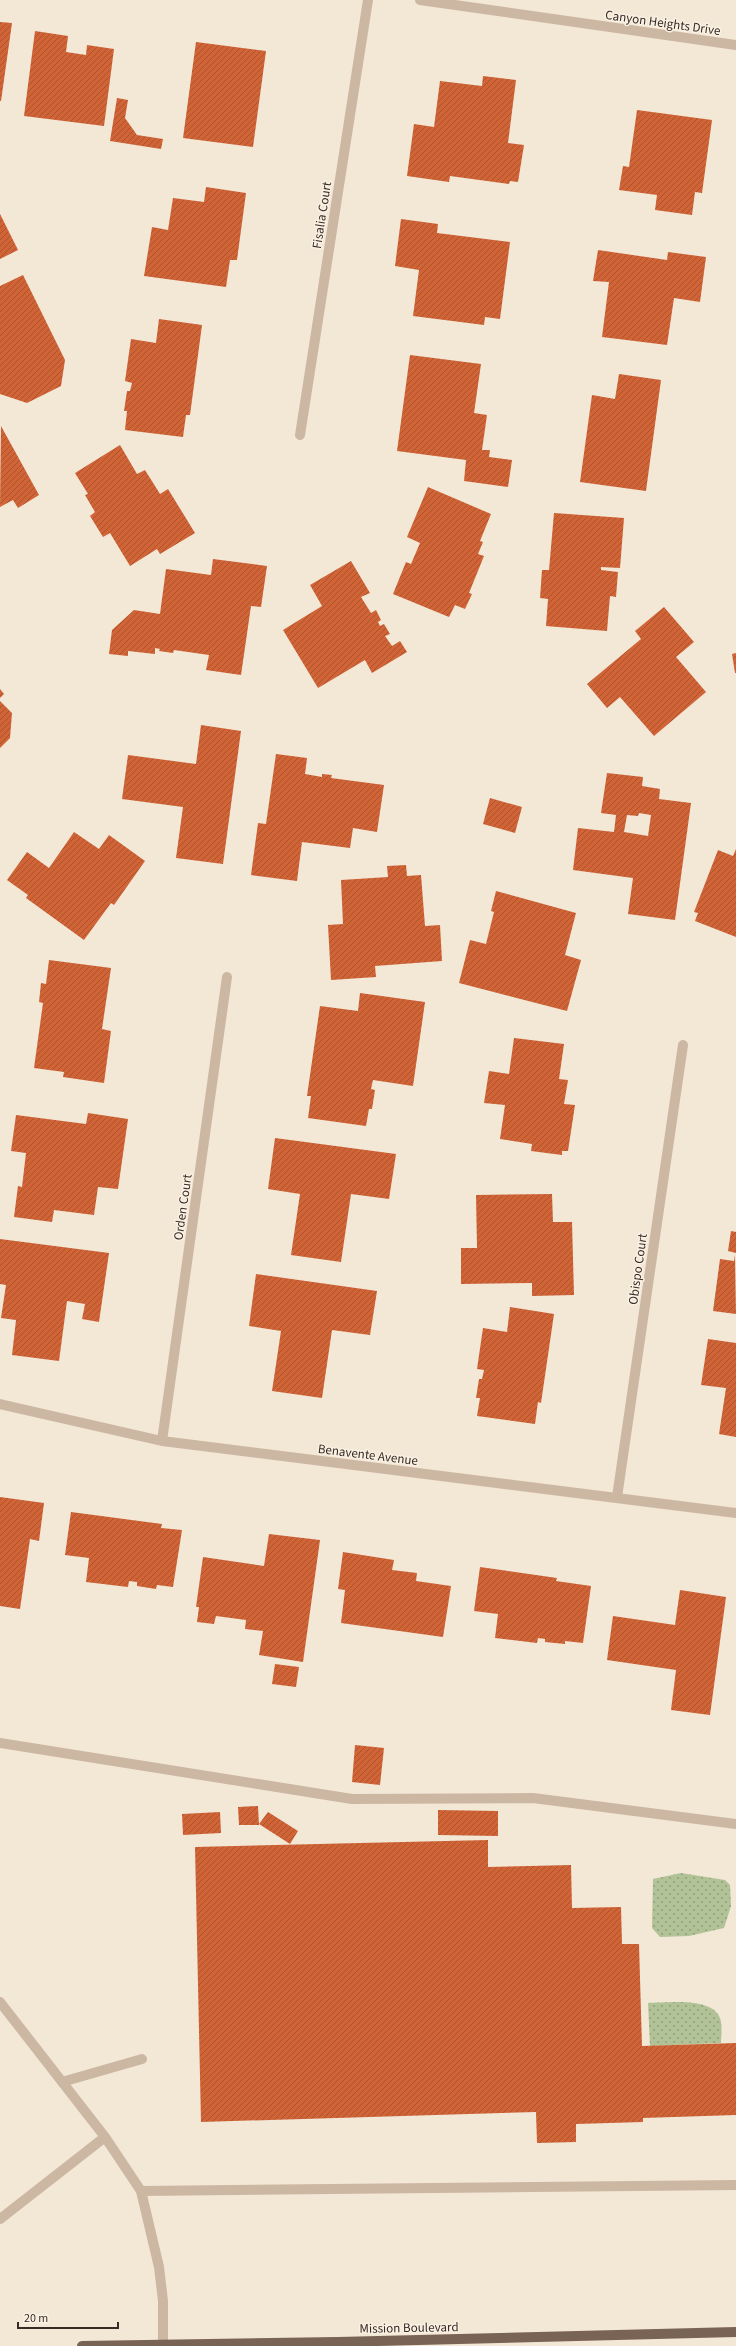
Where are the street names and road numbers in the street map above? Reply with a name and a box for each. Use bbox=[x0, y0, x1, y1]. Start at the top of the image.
street label: Canyon Heights Drive bbox=[604, 6, 722, 40]
street label: Fisalia Court bbox=[308, 180, 336, 250]
street label: Orden Court bbox=[169, 1172, 197, 1241]
street label: Obispo Court bbox=[624, 1232, 652, 1306]
street label: Benavente Avenue bbox=[317, 1440, 419, 1470]
street label: Mission Boulevard bbox=[359, 2318, 459, 2338]

